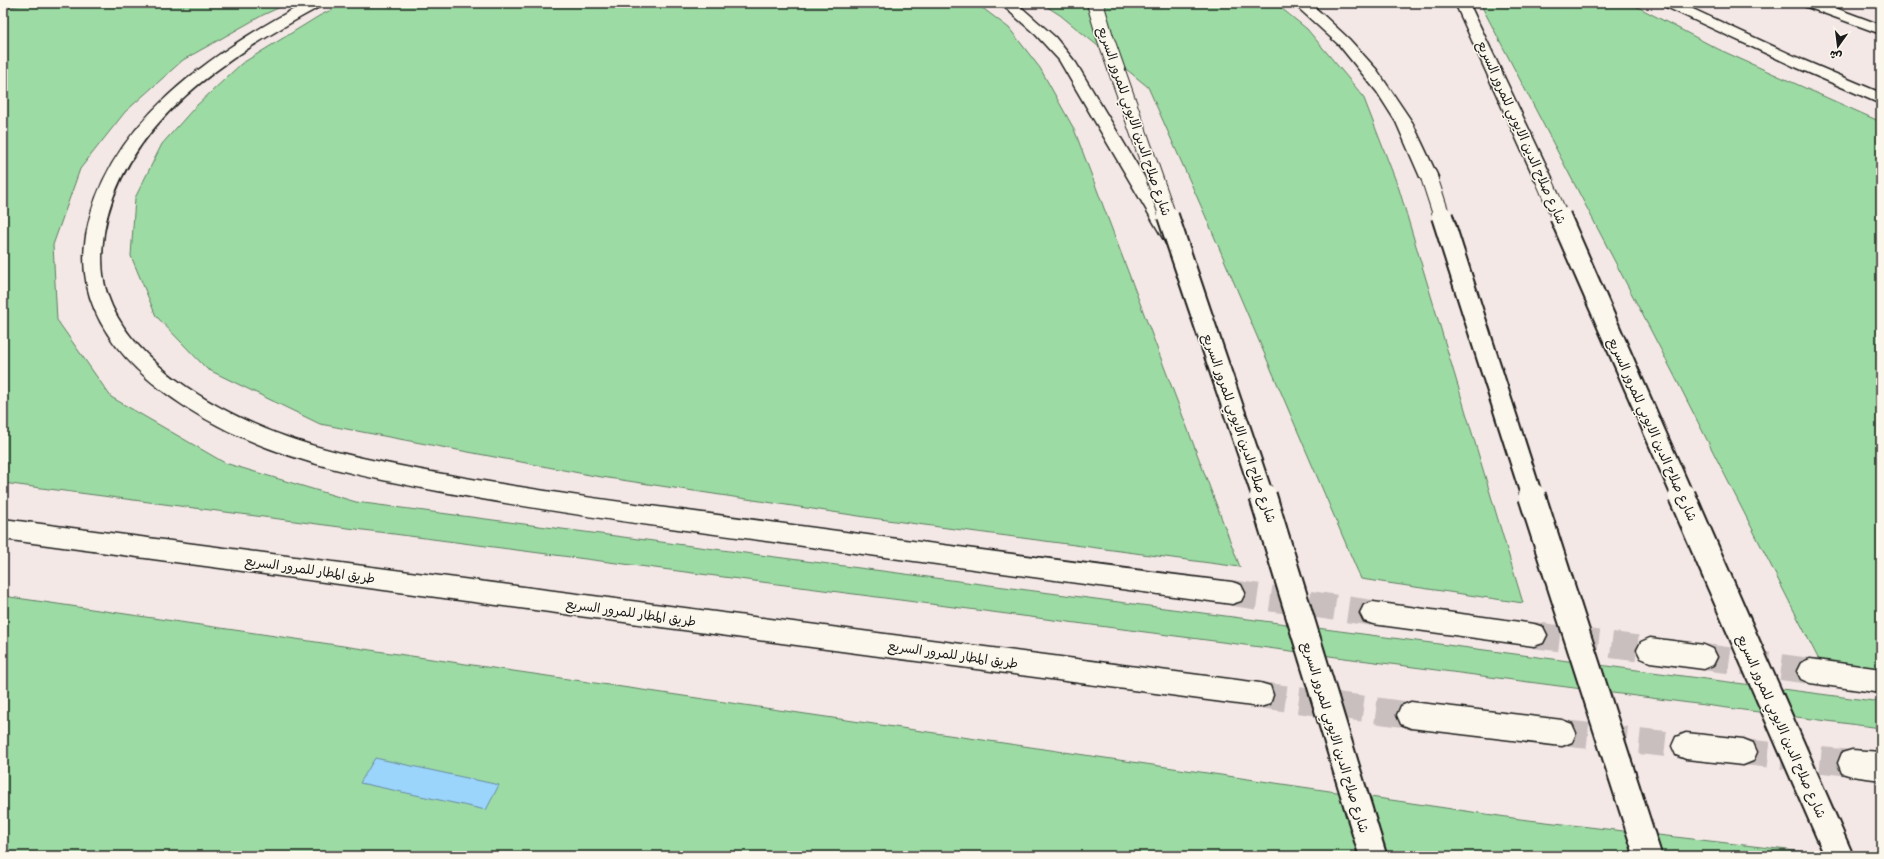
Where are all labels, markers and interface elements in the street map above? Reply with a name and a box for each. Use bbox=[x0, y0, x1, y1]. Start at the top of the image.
street label: شارع صلاح الدين الايوبي للمرور السريع bbox=[1091, 23, 1178, 219]
north arrow bbox=[1818, 26, 1858, 66]
street label: شارع صلاح الدين الايوبي للمرور السريع bbox=[1470, 36, 1573, 228]
text: ش bbox=[1828, 45, 1844, 66]
street label: شارع صلاح الدين الايوبي للمرور السريع bbox=[1196, 330, 1283, 526]
street label: شارع صلاح الدين الايوبي للمرور السريع bbox=[1601, 333, 1704, 525]
street label: طريق المطار للمرور السريع bbox=[243, 549, 377, 590]
street label: طريق المطار للمرور السريع bbox=[564, 592, 698, 633]
street label: شارع صلاح الدين الايوبي للمرور السريع bbox=[1730, 630, 1833, 822]
street label: طريق المطار للمرور السريع bbox=[886, 634, 1020, 675]
street label: شارع صلاح الدين الايوبي للمرور السريع bbox=[1295, 638, 1376, 836]

